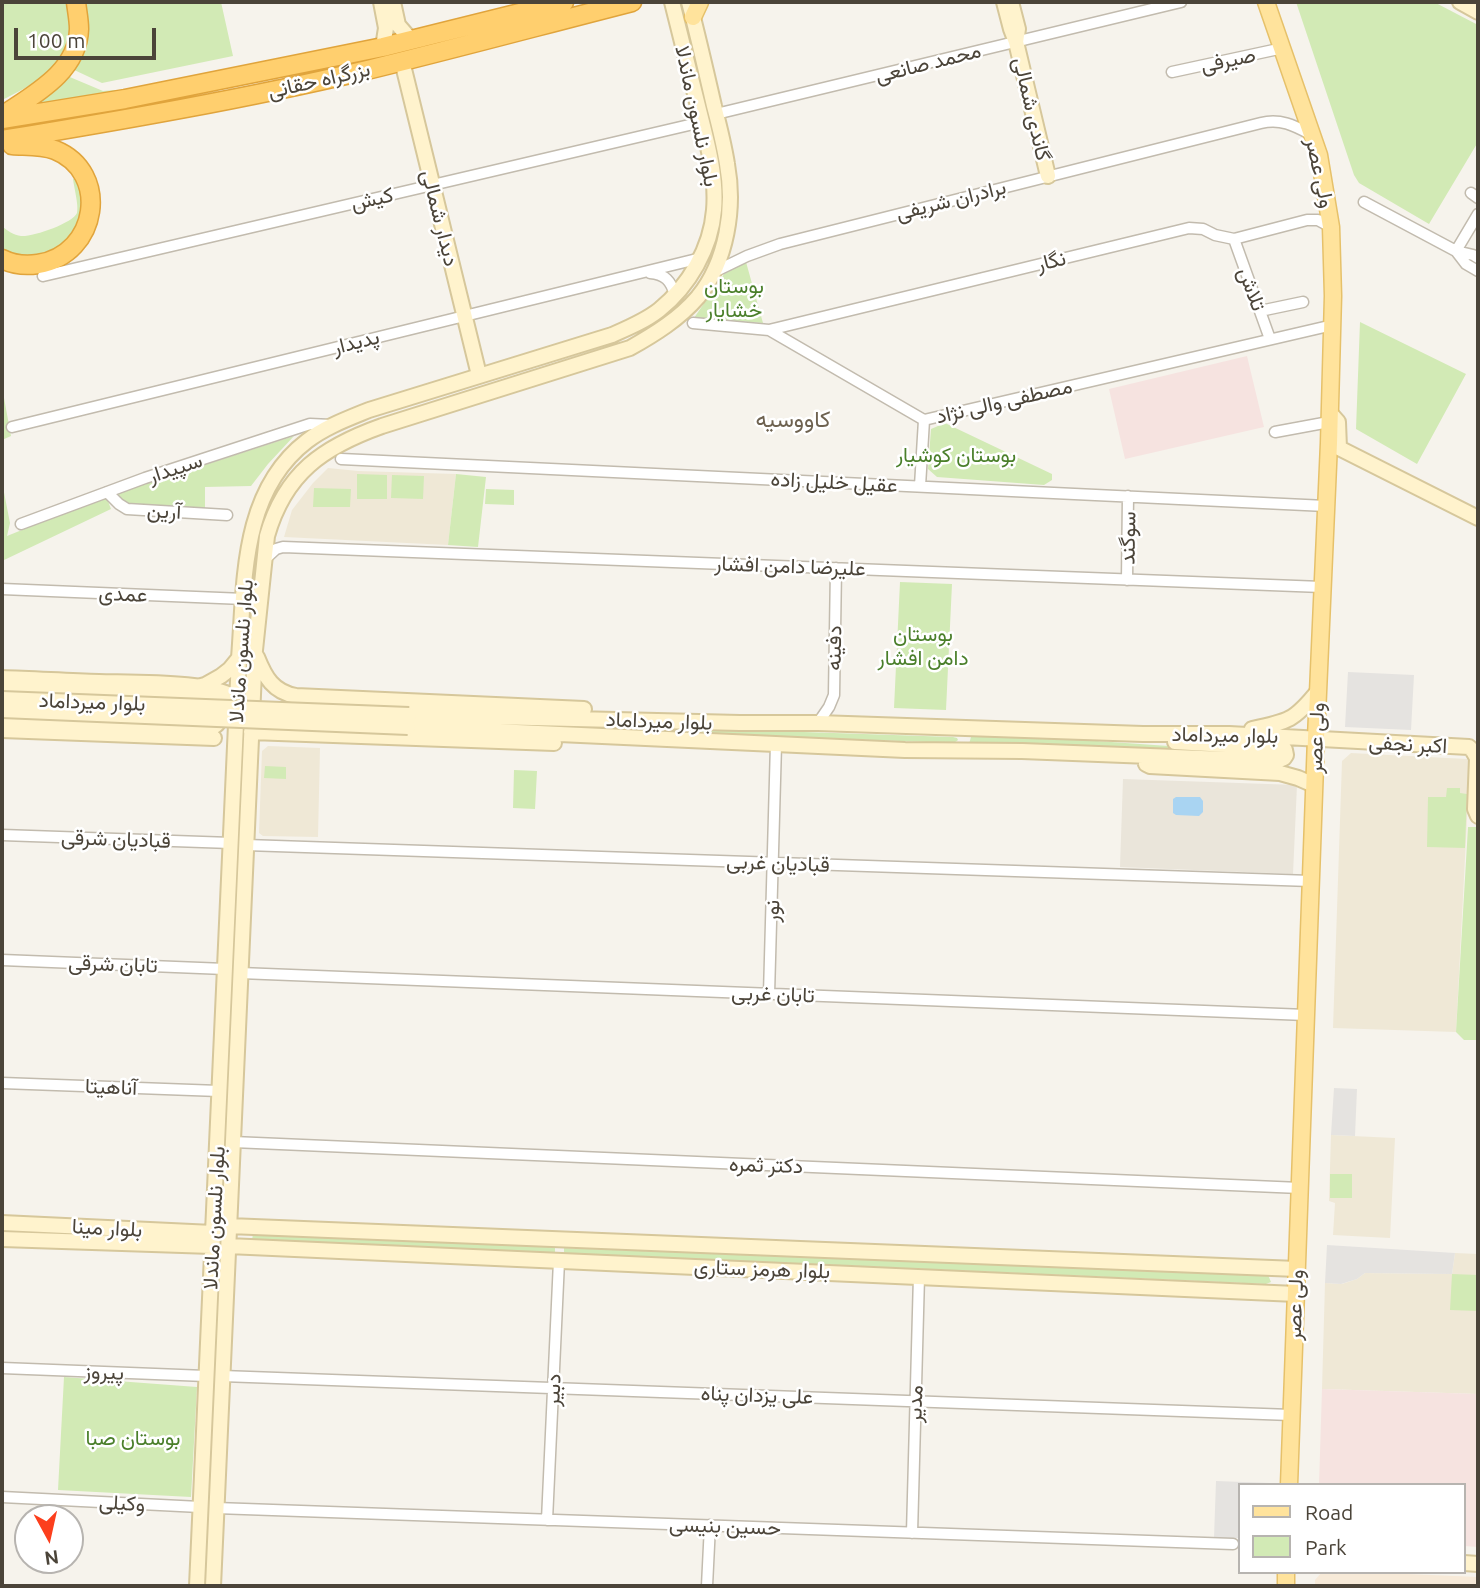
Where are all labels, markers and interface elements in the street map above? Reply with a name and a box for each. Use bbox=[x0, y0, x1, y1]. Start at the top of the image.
scale bar bbox=[18, 14, 159, 58]
text: 100 m bbox=[27, 28, 85, 52]
street label: محمد صانعی bbox=[872, 38, 984, 88]
street label: صیرفی bbox=[1198, 42, 1258, 78]
street label: بلوار نلسون ماندلا bbox=[670, 43, 724, 189]
street label: گاندی شمالی bbox=[1008, 55, 1056, 163]
street label: بزرگراه حقانی bbox=[265, 56, 373, 104]
street label: ولی عصر bbox=[1300, 136, 1340, 210]
street label: دیدار شمالی bbox=[416, 167, 464, 269]
street label: برادران شریفی bbox=[893, 174, 1009, 226]
street label: کیش bbox=[348, 182, 396, 216]
street label: نگار bbox=[1034, 245, 1068, 277]
street label: تلاش bbox=[1233, 264, 1271, 314]
park label: بوستان خشایار bbox=[704, 273, 764, 323]
street label: پدیدار bbox=[330, 324, 382, 360]
street label: مصطفی والی نژاد bbox=[933, 373, 1075, 429]
district label: کاووسیه bbox=[755, 405, 831, 433]
park label: بوستان کوشیار bbox=[896, 442, 1016, 468]
street label: سپیدار bbox=[145, 447, 205, 489]
street label: عقیل خلیل زاده bbox=[770, 466, 898, 498]
street label: آرین bbox=[146, 498, 182, 524]
street label: سوگند bbox=[1115, 511, 1141, 565]
street label: علیرضا دامن افشار bbox=[714, 551, 866, 581]
street label: بلوار نلسون ماندلا bbox=[223, 578, 259, 724]
street label: عمدی bbox=[98, 581, 148, 607]
park label: بوستان دامن افشار bbox=[878, 621, 968, 671]
street label: دفینه bbox=[821, 625, 847, 671]
street label: بلوار میرداماد bbox=[38, 688, 146, 716]
street label: ولی عصر bbox=[1302, 702, 1330, 774]
street label: بلوار میرداماد bbox=[605, 707, 713, 735]
street label: بلوار میرداماد bbox=[1171, 721, 1279, 749]
street label: اکبر نجفی bbox=[1368, 729, 1448, 759]
street label: قبادیان شرقی bbox=[61, 824, 171, 854]
street label: قبادیان غربی bbox=[726, 849, 830, 877]
street label: نور bbox=[759, 899, 785, 923]
street label: تابان شرقی bbox=[68, 950, 158, 978]
street label: تابان غربی bbox=[731, 980, 815, 1008]
street label: آناهیتا bbox=[85, 1073, 137, 1101]
street label: بلوار نلسون ماندلا bbox=[198, 1146, 230, 1290]
street label: دکتر ثمره bbox=[728, 1151, 804, 1179]
street label: بلوار مینا bbox=[71, 1214, 143, 1242]
street label: بلوار هرمز ستاری bbox=[693, 1254, 831, 1284]
street label: ولی عصر bbox=[1281, 1269, 1309, 1341]
street label: پیروز bbox=[84, 1359, 124, 1385]
street label: دبیر bbox=[540, 1373, 566, 1407]
street label: علی یزدان پناه bbox=[700, 1380, 814, 1410]
street label: مدیر bbox=[902, 1385, 928, 1423]
park label: بوستان صبا bbox=[86, 1425, 180, 1451]
legend bbox=[1238, 1483, 1466, 1574]
street label: وكيلی bbox=[98, 1489, 146, 1517]
text: Road bbox=[1305, 1500, 1353, 1524]
north arrow bbox=[14, 1504, 84, 1574]
street label: حسین بنیسی bbox=[668, 1511, 782, 1541]
text: Park bbox=[1305, 1535, 1347, 1559]
text: N bbox=[43, 1546, 60, 1570]

